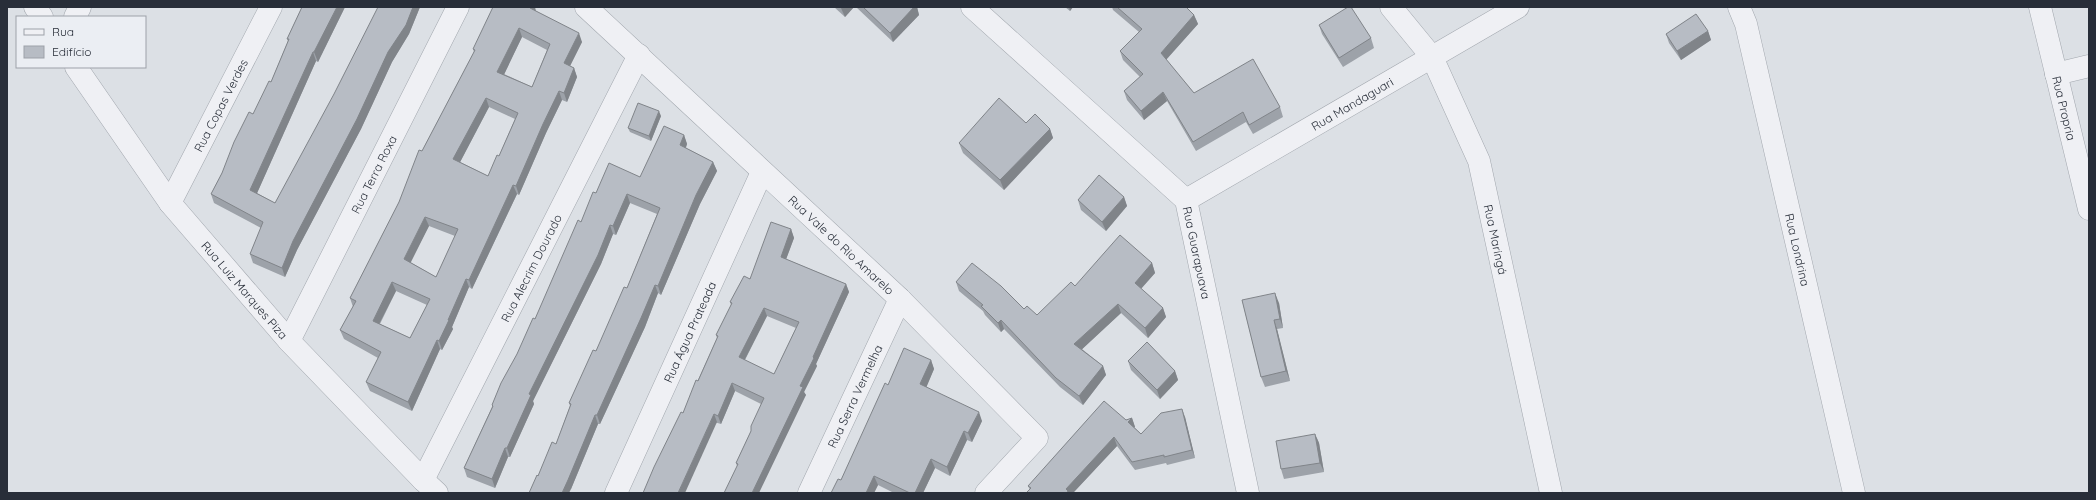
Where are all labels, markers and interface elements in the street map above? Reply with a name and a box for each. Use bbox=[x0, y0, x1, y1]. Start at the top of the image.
legend bbox=[16, 16, 146, 68]
text: Rua bbox=[52, 24, 74, 39]
text: Edifício bbox=[52, 44, 92, 59]
street label: Rua Copas Verdes bbox=[190, 56, 251, 154]
street label: Rua Mandaguari bbox=[1308, 74, 1396, 133]
street label: Rua Propria bbox=[2049, 74, 2080, 142]
street label: Rua Terra Roxa bbox=[347, 132, 399, 216]
street label: Rua Vale do Rio Amarelo bbox=[786, 192, 898, 298]
street label: Rua Maringá bbox=[1481, 203, 1511, 276]
street label: Rua Guarapuava bbox=[1180, 205, 1214, 300]
street label: Rua Alecrim Dourado bbox=[497, 211, 565, 324]
street label: Rua Londrina bbox=[1782, 212, 1814, 288]
street label: Rua Luiz Marques Piza bbox=[199, 238, 291, 342]
street label: Rua Água Prateada bbox=[660, 279, 719, 385]
street label: Rua Serra Vermelha bbox=[824, 342, 885, 450]

